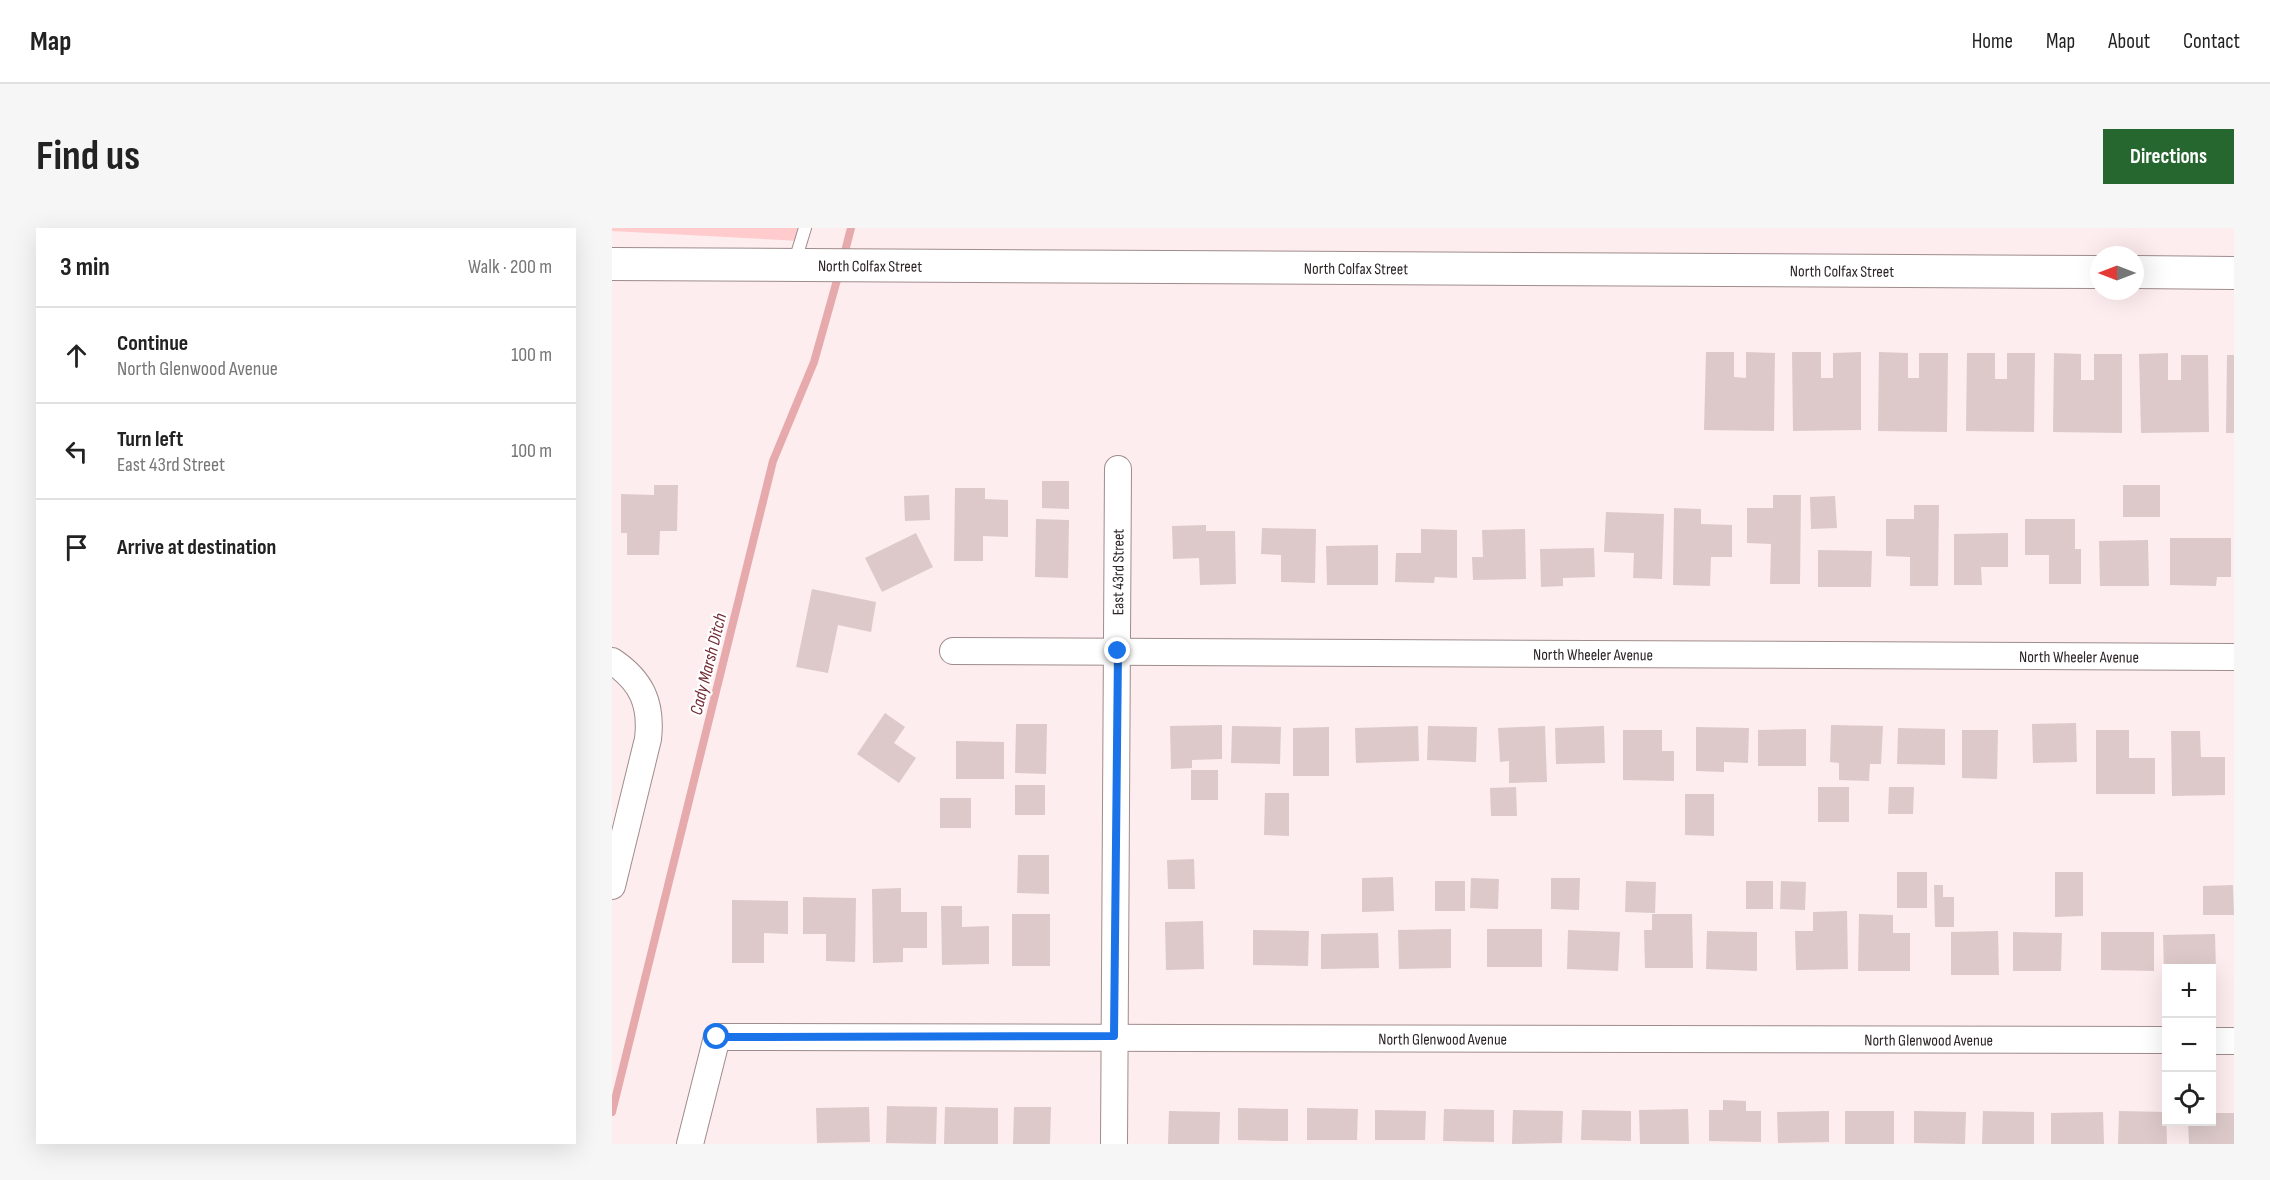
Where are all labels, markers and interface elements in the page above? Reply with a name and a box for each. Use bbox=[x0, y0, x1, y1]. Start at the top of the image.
text: Map bbox=[30, 25, 71, 58]
text: Home bbox=[1972, 29, 2013, 54]
text: Map bbox=[2046, 29, 2075, 54]
text: About bbox=[2108, 29, 2150, 54]
text: Contact bbox=[2183, 29, 2240, 54]
button: Directions bbox=[2103, 129, 2234, 184]
text: Find us bbox=[36, 131, 140, 182]
north arrow bbox=[2090, 246, 2144, 300]
text: 3 min bbox=[60, 252, 110, 283]
text: Walk · 200 m bbox=[468, 255, 552, 279]
street label: North Colfax Street bbox=[818, 257, 922, 277]
street label: North Colfax Street bbox=[1304, 260, 1408, 279]
street label: North Colfax Street bbox=[1790, 262, 1894, 282]
text: Continue bbox=[117, 330, 188, 357]
icon: ahead bbox=[60, 339, 93, 372]
text: 100 m bbox=[511, 343, 552, 367]
text: North Glenwood Avenue bbox=[117, 357, 278, 381]
text: Turn left bbox=[117, 426, 183, 453]
icon: left bbox=[60, 435, 93, 468]
text: 100 m bbox=[511, 439, 552, 463]
text: East 43rd Street bbox=[117, 453, 225, 477]
street label: East 43rd Street bbox=[1109, 529, 1129, 615]
icon: arrive bbox=[60, 531, 93, 564]
text: Arrive at destination bbox=[117, 534, 276, 561]
water label: Cady Marsh Ditch bbox=[686, 611, 731, 717]
route end bbox=[1104, 637, 1130, 663]
street label: North Wheeler Avenue bbox=[1533, 646, 1653, 665]
street label: North Wheeler Avenue bbox=[2019, 648, 2139, 668]
map controls bbox=[2162, 964, 2216, 1126]
button: + bbox=[2162, 964, 2216, 1018]
button: − bbox=[2162, 1018, 2216, 1072]
route start bbox=[703, 1023, 729, 1049]
street label: North Glenwood Avenue bbox=[1378, 1030, 1507, 1050]
street label: North Glenwood Avenue bbox=[1864, 1031, 1993, 1051]
button: locate bbox=[2162, 1072, 2216, 1126]

